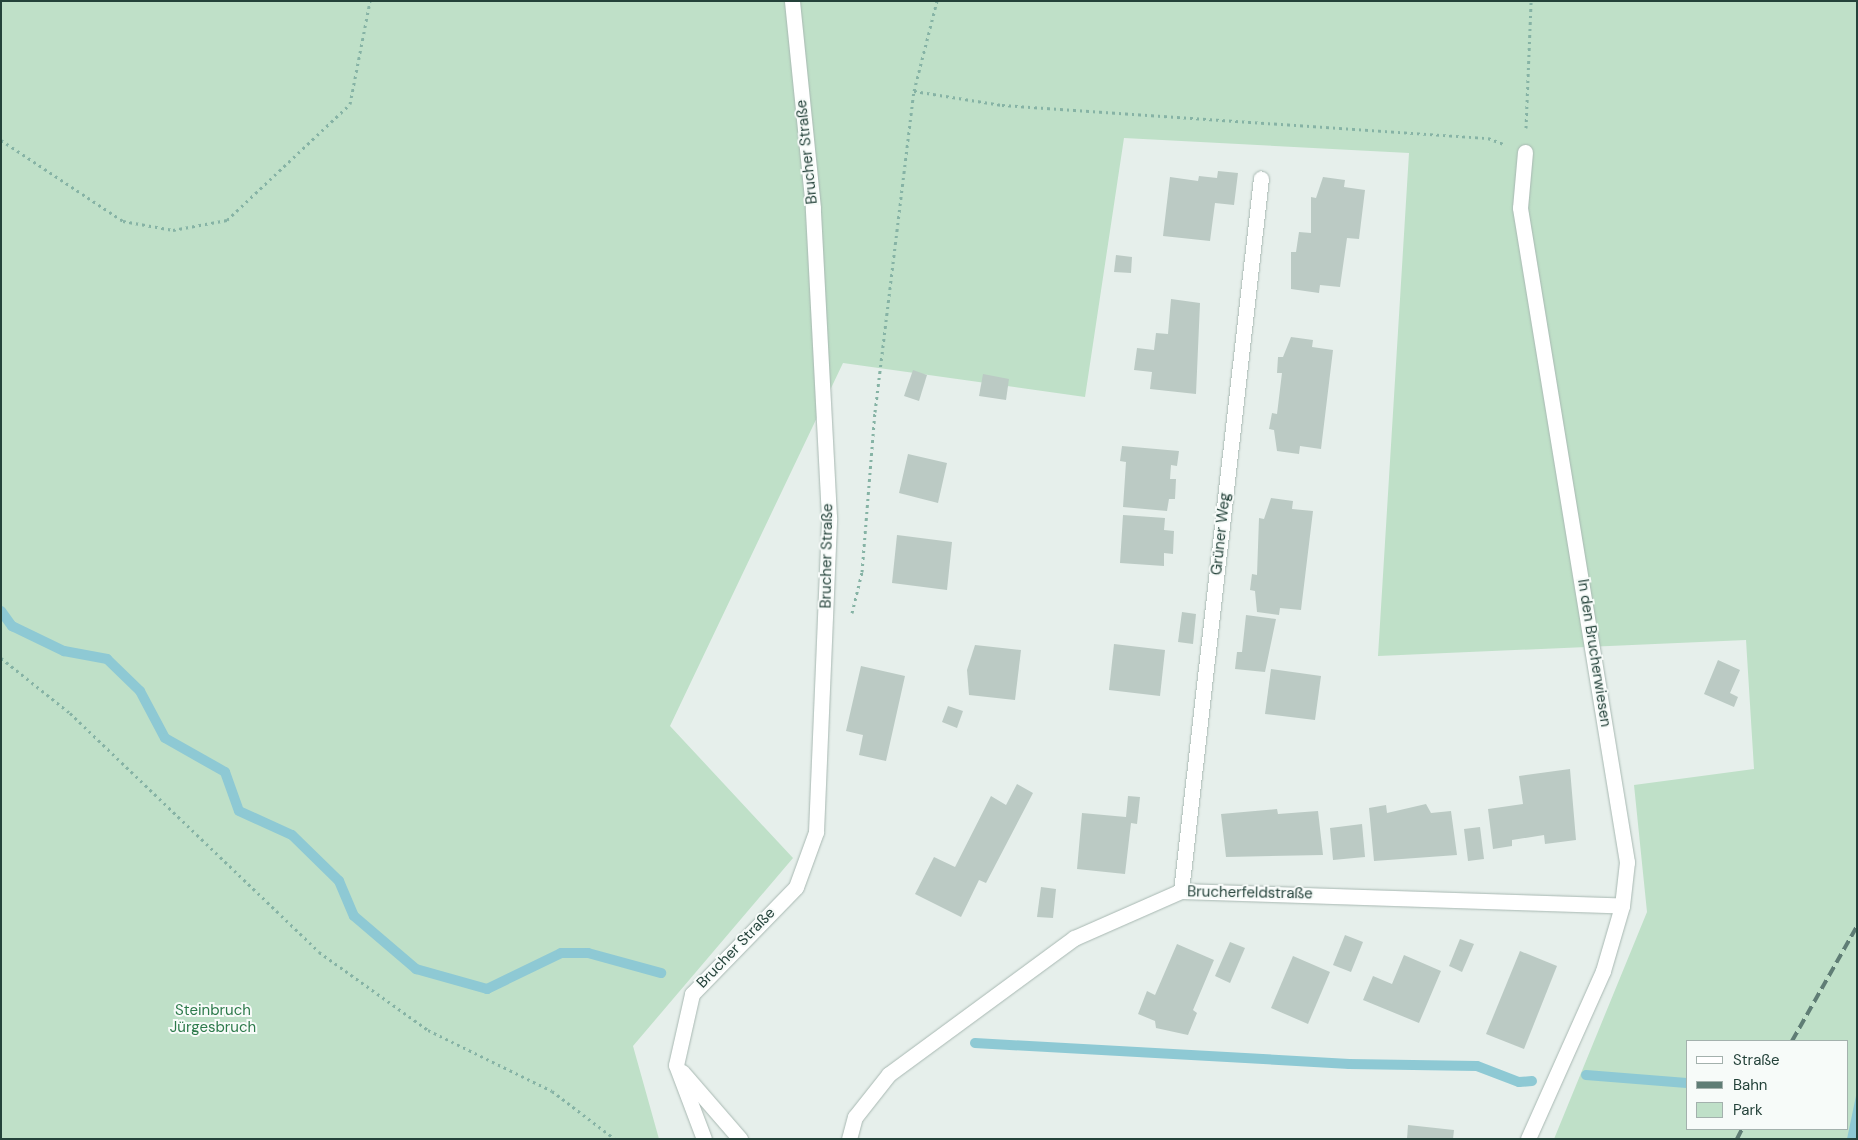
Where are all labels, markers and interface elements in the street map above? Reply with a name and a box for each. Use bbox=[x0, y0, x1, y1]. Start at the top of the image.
street label: Brucher Straße bbox=[793, 99, 821, 205]
street label: Grüner Weg bbox=[1208, 492, 1234, 576]
street label: Brucher Straße bbox=[817, 503, 837, 609]
street label: In den Brucherwiesen bbox=[1573, 578, 1615, 728]
street label: Brucherfeldstraße bbox=[1187, 883, 1313, 903]
street label: Brucher Straße bbox=[693, 904, 779, 992]
park label: Steinbruch Jürgesbruch bbox=[170, 1001, 256, 1036]
legend bbox=[1686, 1040, 1848, 1130]
text: Straße bbox=[1733, 1050, 1780, 1070]
text: Bahn bbox=[1733, 1075, 1767, 1095]
text: Park bbox=[1733, 1100, 1763, 1120]

